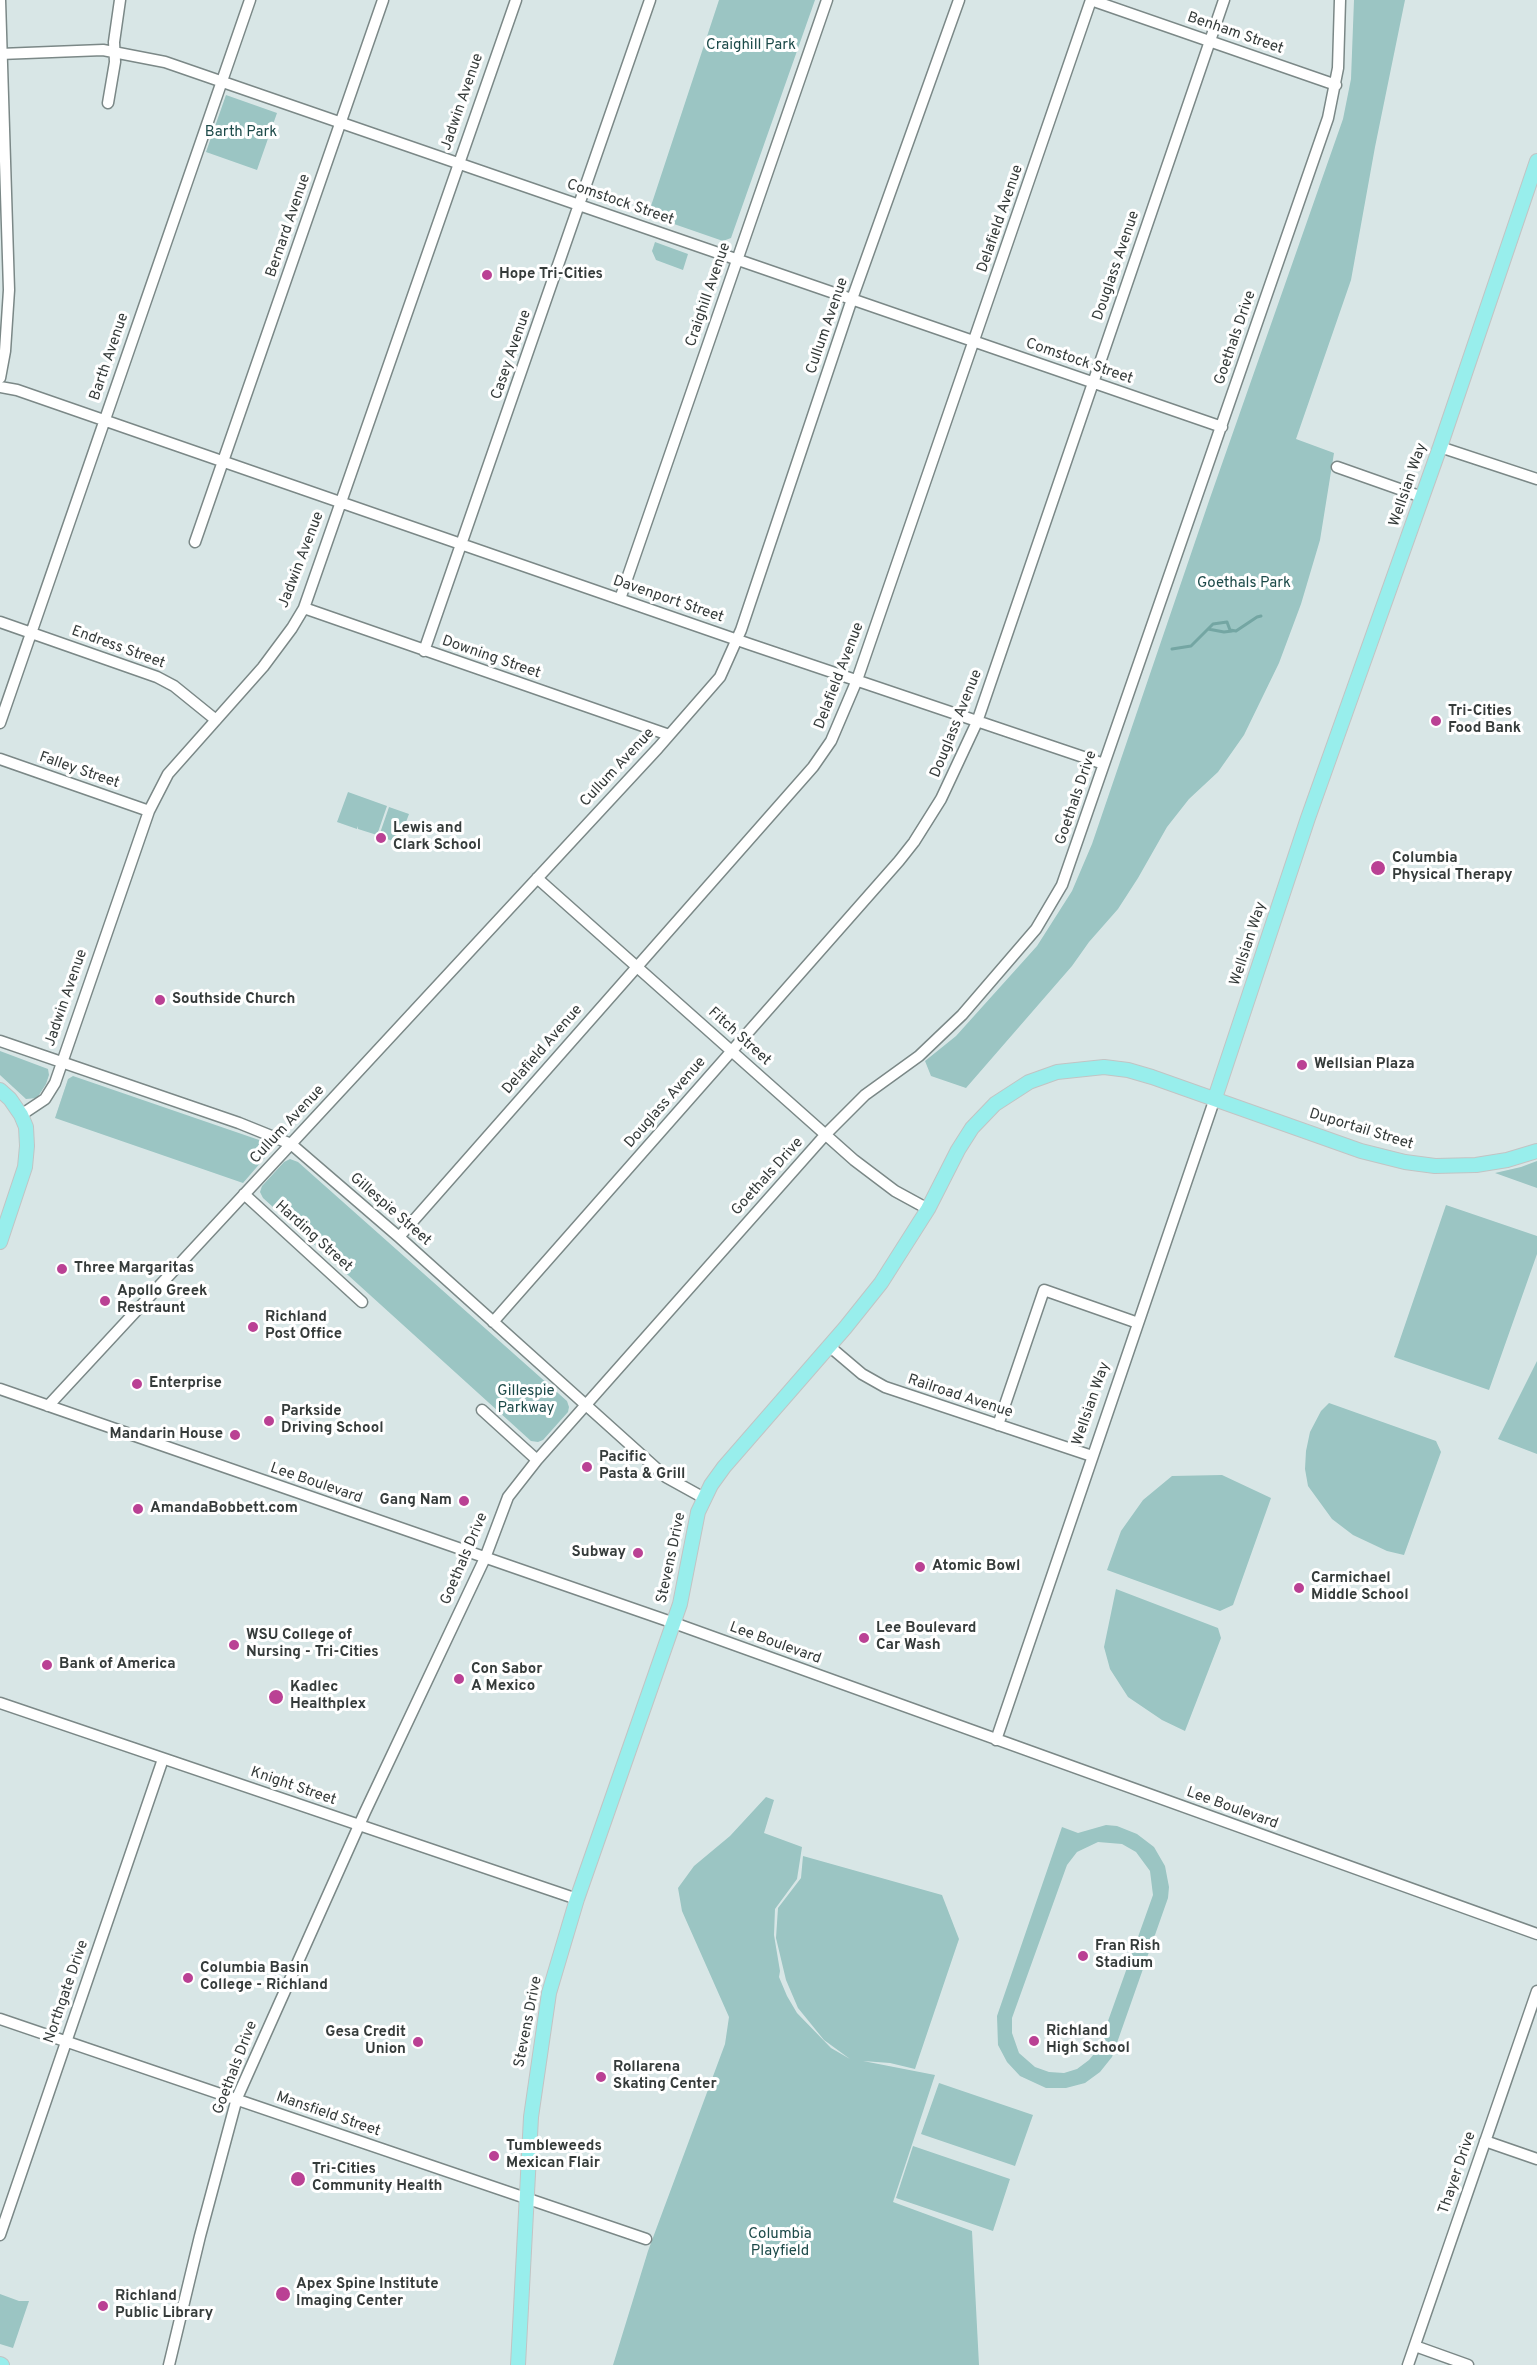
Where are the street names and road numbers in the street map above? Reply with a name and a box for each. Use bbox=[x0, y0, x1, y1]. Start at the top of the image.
street label: Benham Street bbox=[1184, 9, 1286, 59]
street label: Jadwin Avenue bbox=[438, 51, 488, 153]
street label: Delafield Avenue bbox=[974, 163, 1028, 275]
street label: Bernard Avenue bbox=[263, 172, 315, 280]
street label: Comstock Street bbox=[564, 176, 676, 230]
street label: Douglass Avenue bbox=[1090, 209, 1144, 323]
street label: Craighill Avenue bbox=[683, 240, 735, 350]
street label: Cullum Avenue bbox=[803, 275, 853, 377]
street label: Goethals Drive bbox=[1211, 288, 1261, 388]
street label: Casey Avenue bbox=[488, 308, 536, 402]
street label: Barth Avenue bbox=[87, 311, 133, 403]
street label: Comstock Street bbox=[1023, 335, 1135, 389]
street label: Wellsian Way bbox=[1386, 441, 1432, 529]
street label: Jadwin Avenue bbox=[275, 509, 329, 611]
street label: Davenport Street bbox=[610, 573, 726, 627]
street label: Delafield Avenue bbox=[811, 620, 869, 732]
street label: Endress Street bbox=[69, 623, 167, 673]
street label: Downing Street bbox=[439, 633, 543, 683]
street label: Douglass Avenue bbox=[927, 667, 987, 781]
street label: Cullum Avenue bbox=[577, 725, 659, 811]
street label: Goethals Drive bbox=[1052, 748, 1102, 848]
street label: Falley Street bbox=[37, 749, 121, 793]
street label: Wellsian Way bbox=[1227, 900, 1271, 988]
street label: Jadwin Avenue bbox=[42, 947, 92, 1049]
street label: Delafield Avenue bbox=[499, 1002, 587, 1098]
street label: Fitch Street bbox=[704, 1004, 774, 1070]
street label: Douglass Avenue bbox=[622, 1054, 710, 1152]
street label: Cullum Avenue bbox=[247, 1082, 329, 1168]
street label: Duportail Street bbox=[1307, 1106, 1415, 1154]
street label: Goethals Drive bbox=[728, 1134, 808, 1220]
street label: Gillespie Street bbox=[346, 1170, 434, 1250]
street label: Harding Street bbox=[271, 1198, 355, 1276]
street label: Wellsian Way bbox=[1069, 1360, 1115, 1448]
street label: Railroad Avenue bbox=[905, 1371, 1015, 1423]
street label: Lee Boulevard bbox=[268, 1460, 364, 1508]
street label: Goethals Drive bbox=[437, 1510, 493, 1608]
street label: Stevens Drive bbox=[654, 1511, 690, 1605]
street label: Lee Boulevard bbox=[727, 1619, 823, 1669]
street label: Knight Street bbox=[248, 1764, 338, 1810]
street label: Lee Boulevard bbox=[1184, 1784, 1280, 1834]
street label: Northgate Drive bbox=[41, 1938, 93, 2046]
street label: Stevens Drive bbox=[511, 1975, 547, 2069]
street label: Goethals Drive bbox=[210, 2019, 262, 2117]
street label: Mansfield Street bbox=[273, 2089, 383, 2141]
street label: Thayer Drive bbox=[1435, 2129, 1481, 2217]

